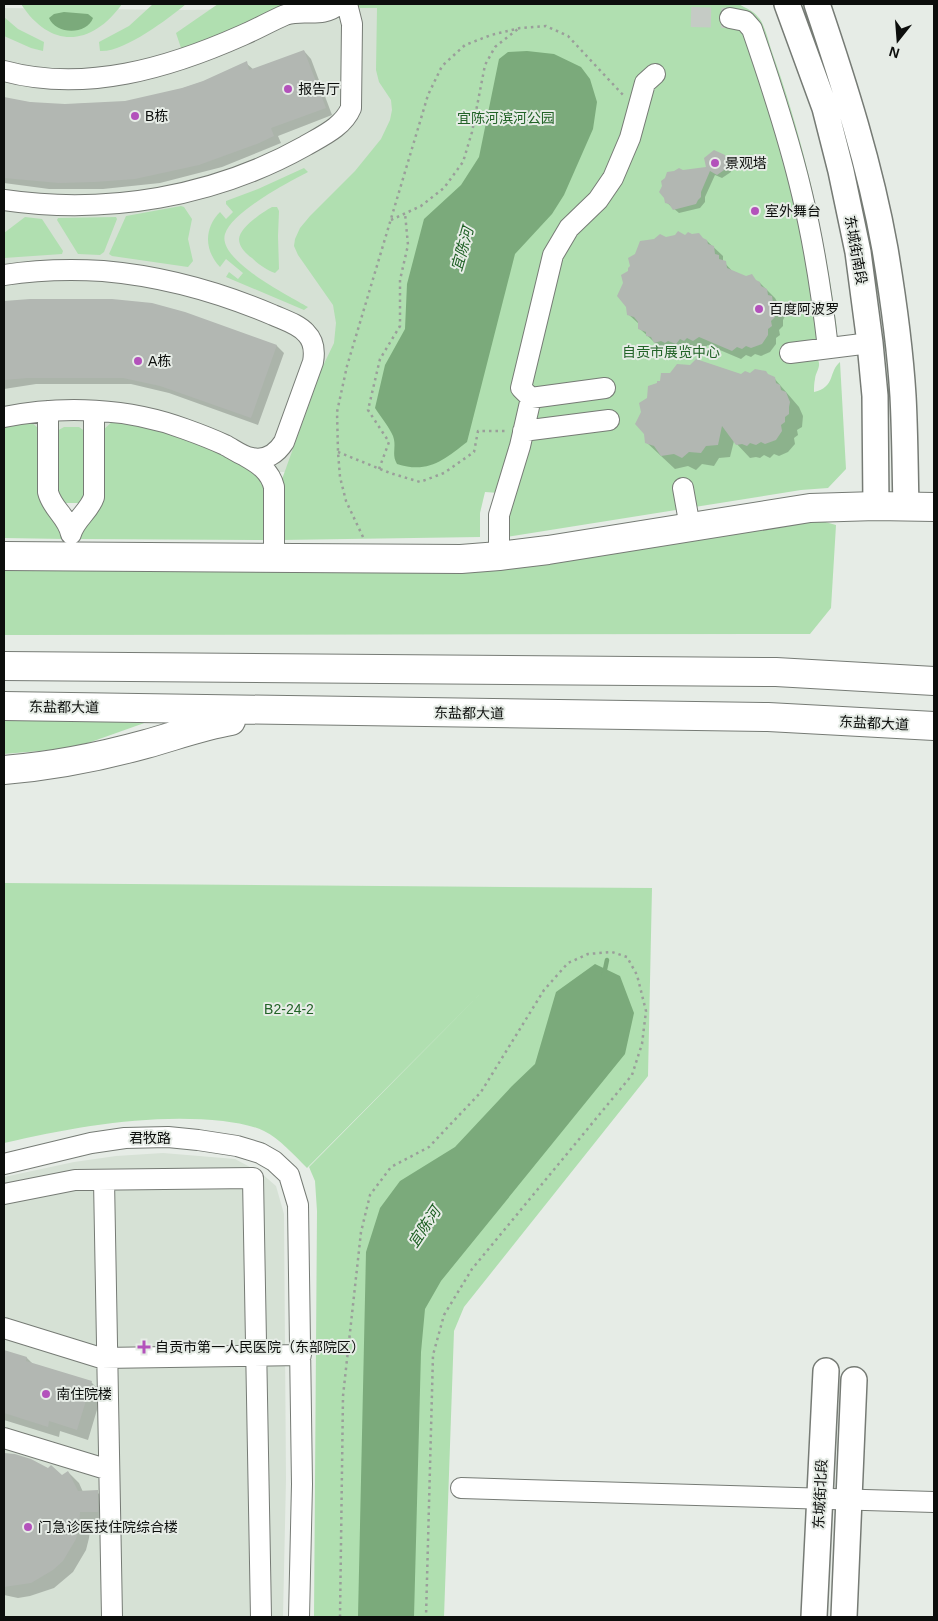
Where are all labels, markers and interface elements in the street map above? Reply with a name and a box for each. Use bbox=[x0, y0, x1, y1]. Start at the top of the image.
north arrow bbox=[873, 15, 923, 65]
text: N bbox=[887, 43, 901, 62]
place label: 报告厅 bbox=[298, 81, 340, 97]
marker: 报告厅 bbox=[282, 83, 294, 95]
place label: B栋 bbox=[145, 108, 168, 124]
marker: B栋 bbox=[129, 110, 141, 122]
park label: 宜陈河滨河公园 bbox=[457, 110, 555, 126]
place label: 景观塔 bbox=[725, 155, 767, 171]
marker: 景观塔 bbox=[709, 157, 721, 169]
place label: 室外舞台 bbox=[765, 203, 821, 219]
marker: 室外舞台 bbox=[749, 205, 761, 217]
street label: 东城街南段 bbox=[842, 214, 870, 286]
water label: 宜陈河 bbox=[448, 222, 477, 273]
place label: 百度阿波罗 bbox=[769, 301, 839, 317]
marker: 百度阿波罗 bbox=[753, 303, 765, 315]
park label: 自贡市展览中心 bbox=[622, 344, 720, 360]
place label: A栋 bbox=[148, 353, 171, 369]
marker: A栋 bbox=[132, 355, 144, 367]
street label: 东盐都大道 bbox=[29, 698, 99, 716]
street label: 东盐都大道 bbox=[434, 704, 504, 722]
street label: 东盐都大道 bbox=[839, 713, 909, 733]
park label: B2-24-2 bbox=[264, 1001, 314, 1017]
street label: 君牧路 bbox=[129, 1130, 171, 1146]
water label: 宜陈河 bbox=[404, 1201, 445, 1250]
place label: 自贡市第一人民医院（东部院区） bbox=[155, 1339, 365, 1355]
marker: 自贡市第一人民医院（东部院区） bbox=[137, 1340, 151, 1354]
place label: 南住院楼 bbox=[56, 1386, 112, 1402]
marker: 南住院楼 bbox=[40, 1388, 52, 1400]
street label: 东城街北段 bbox=[810, 1459, 830, 1529]
place label: 门急诊医技住院综合楼 bbox=[38, 1519, 178, 1535]
marker: 门急诊医技住院综合楼 bbox=[22, 1521, 34, 1533]

